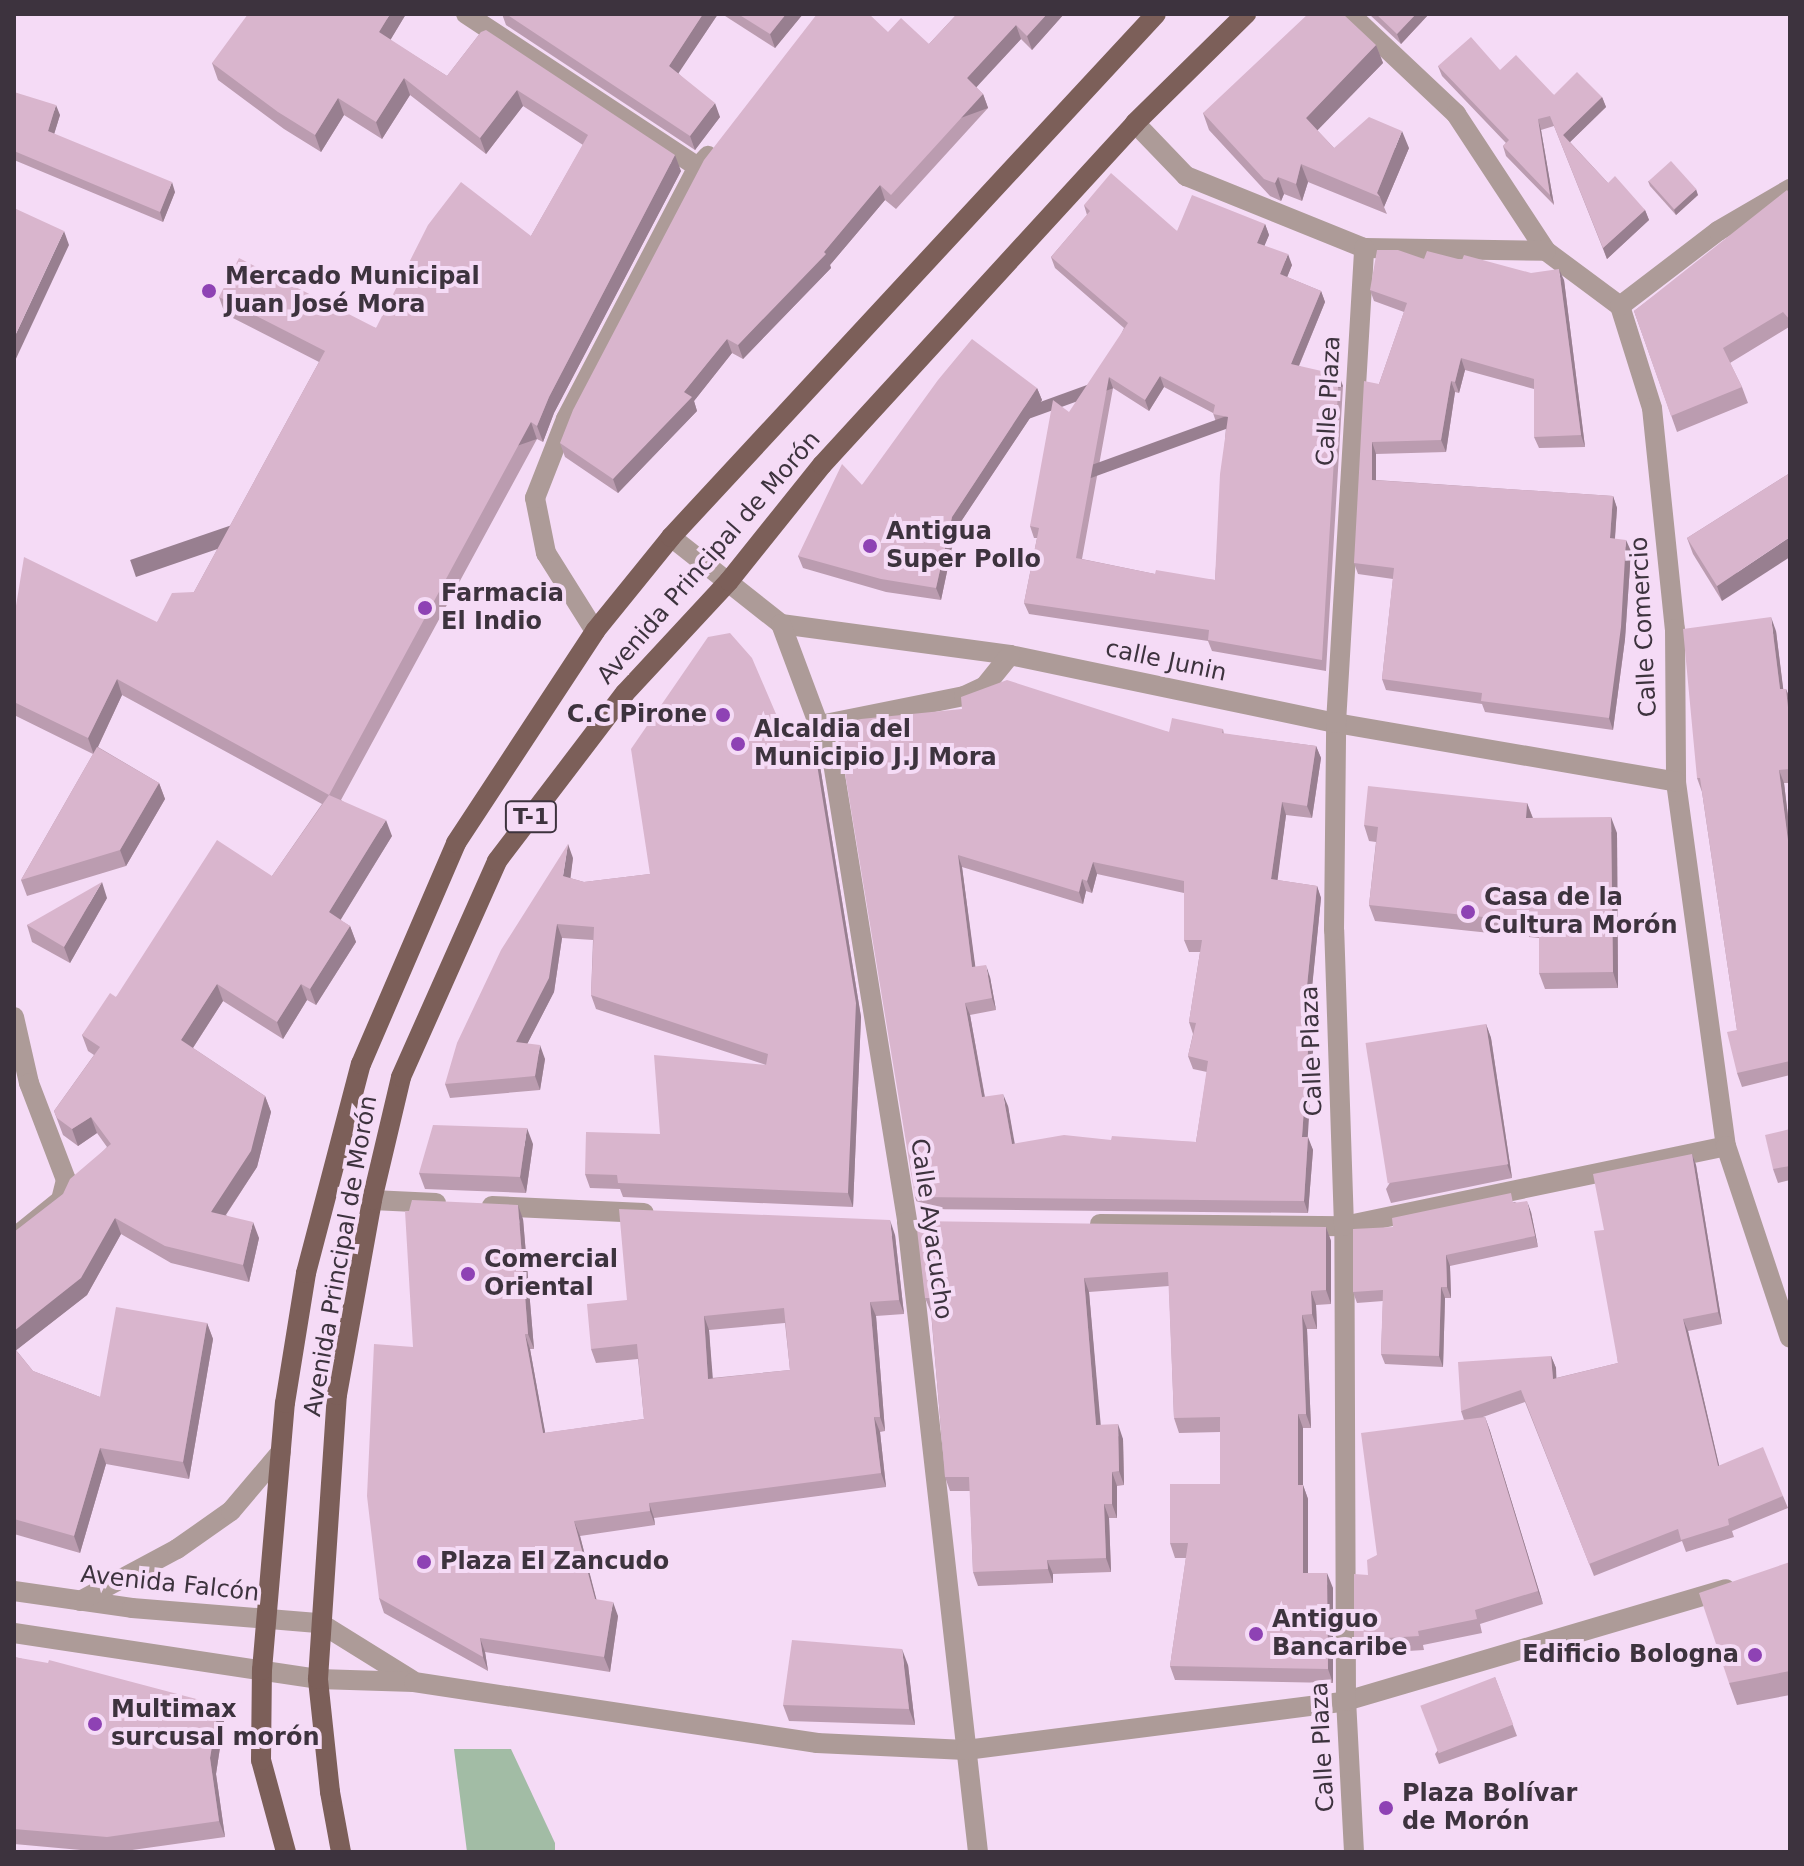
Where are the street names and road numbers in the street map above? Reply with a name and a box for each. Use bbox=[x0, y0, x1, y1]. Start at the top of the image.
street label: Calle Plaza bbox=[1311, 335, 1347, 467]
street label: Avenida Principal de Morón bbox=[591, 426, 827, 690]
street label: Calle Comercio bbox=[1625, 536, 1663, 718]
street label: calle Junin bbox=[1103, 634, 1229, 688]
road number: T-1 bbox=[503, 799, 559, 835]
street label: Calle Plaza bbox=[1295, 985, 1329, 1117]
street label: Avenida Principal de Morón bbox=[299, 1093, 383, 1419]
street label: Calle Ayacucho bbox=[904, 1137, 958, 1321]
street label: Avenida Falcón bbox=[79, 1560, 261, 1608]
street label: Calle Plaza bbox=[1305, 1681, 1341, 1813]

